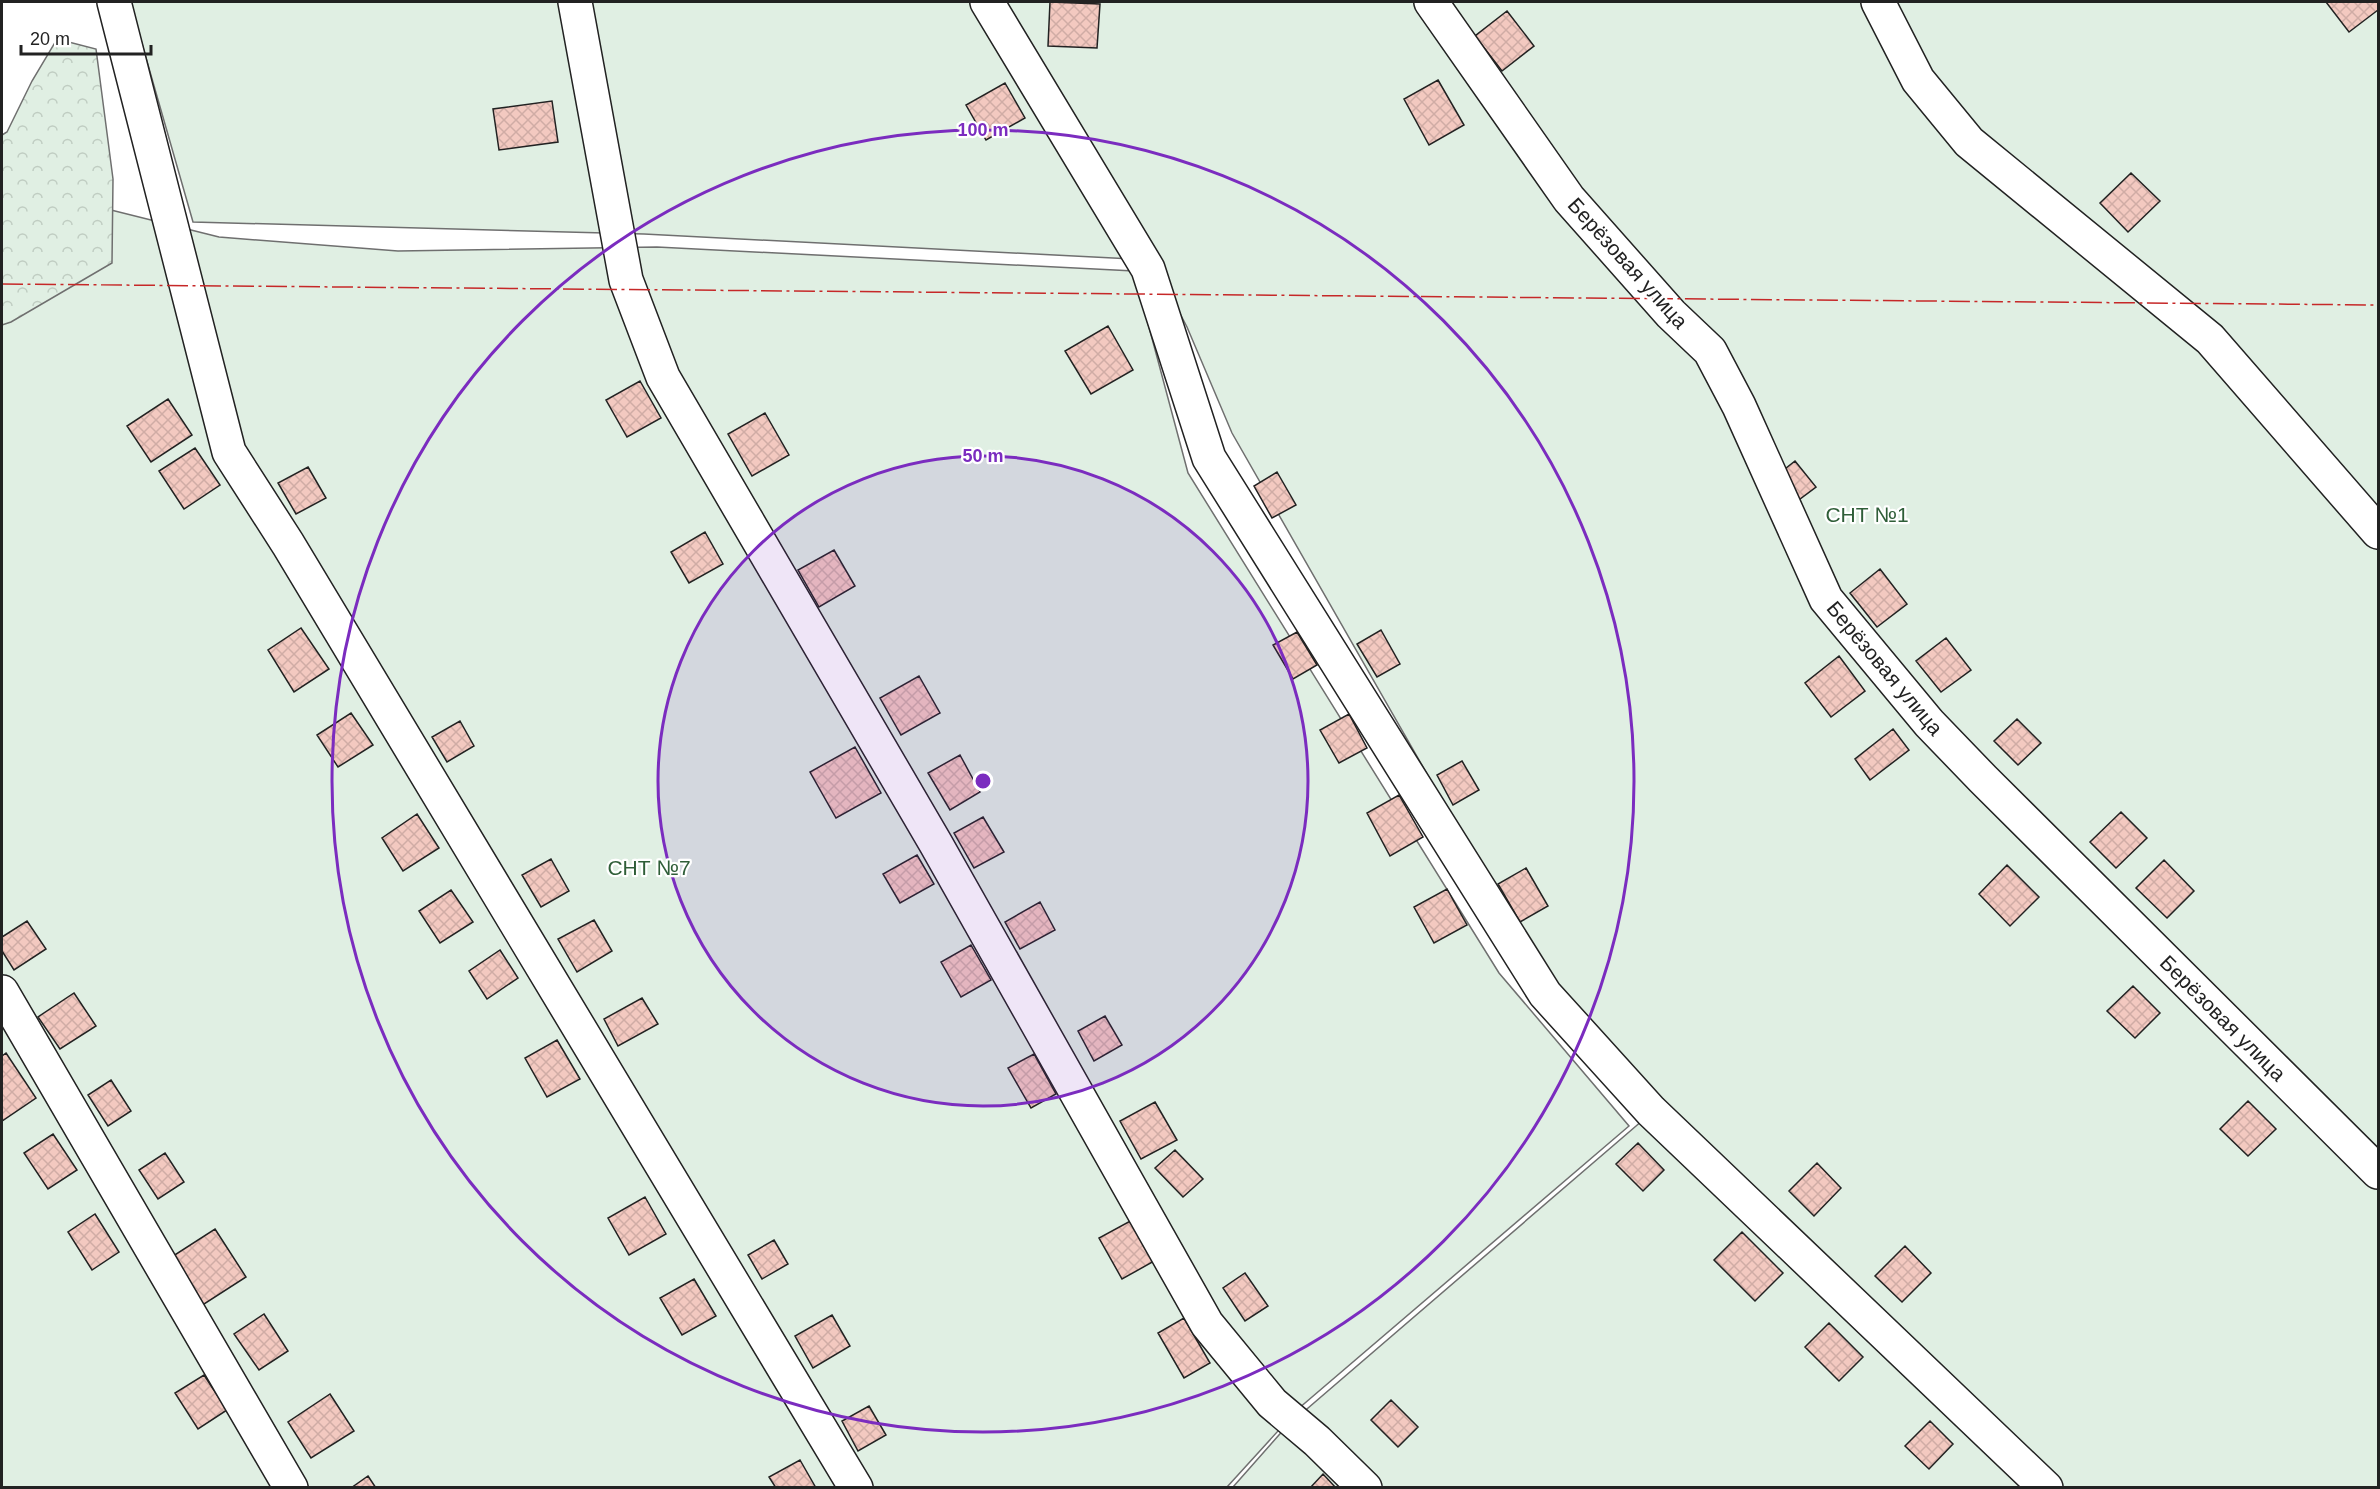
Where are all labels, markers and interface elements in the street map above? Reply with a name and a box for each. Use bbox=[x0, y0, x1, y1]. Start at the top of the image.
scale bar bbox=[21, 18, 152, 56]
text: 20 m bbox=[30, 29, 70, 49]
text: 100 m bbox=[957, 120, 1009, 140]
street label: Берёзовая улица bbox=[1563, 193, 1693, 333]
text: 50 m bbox=[962, 446, 1004, 466]
park label: СНТ №1 bbox=[1825, 503, 1909, 526]
street label: Берёзовая улица bbox=[1822, 596, 1948, 740]
centre of rings bbox=[973, 771, 993, 791]
park label: СНТ №7 bbox=[607, 856, 691, 879]
street label: Берёзовая улица bbox=[2156, 951, 2291, 1086]

